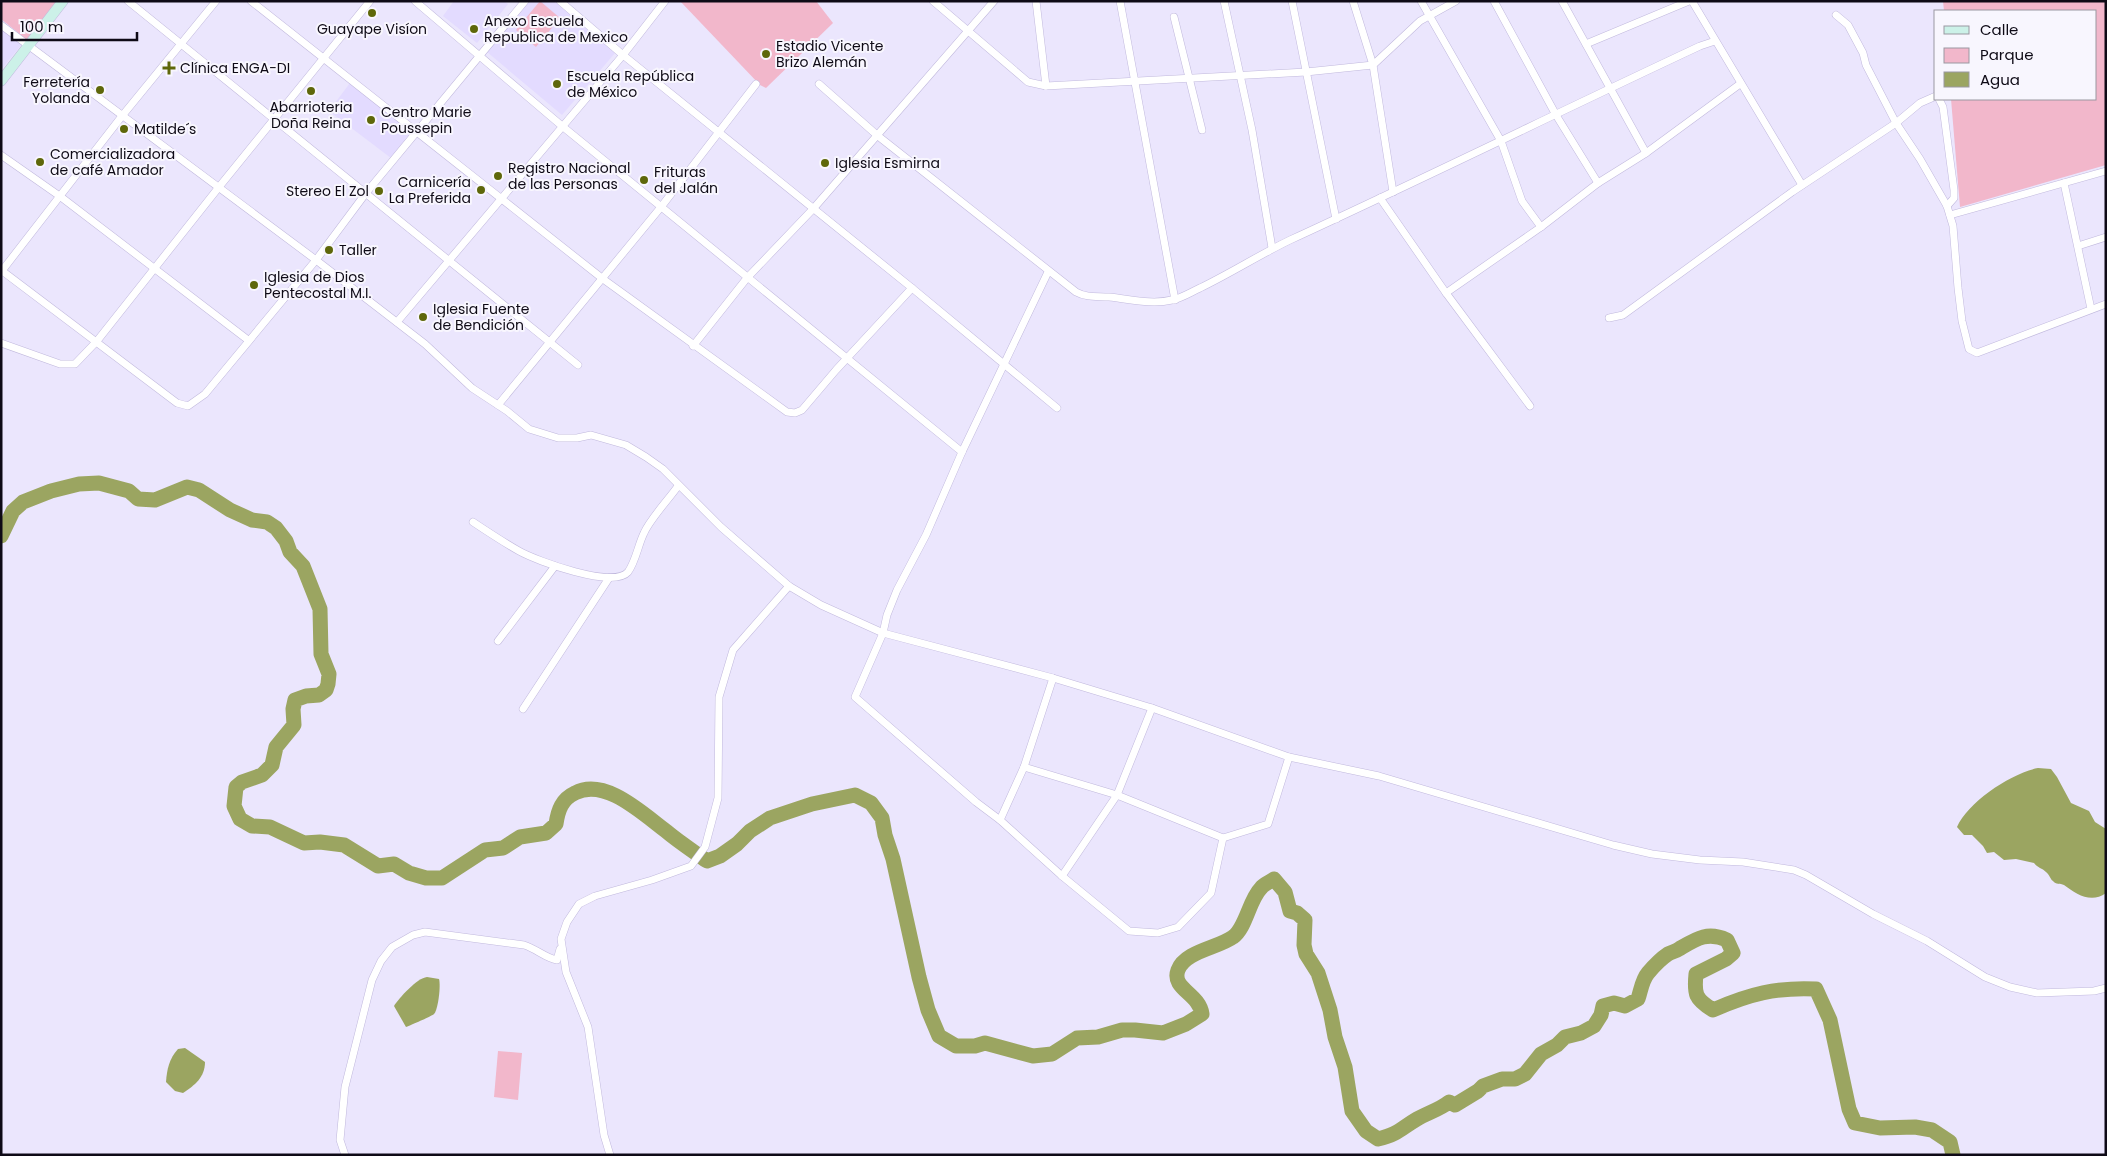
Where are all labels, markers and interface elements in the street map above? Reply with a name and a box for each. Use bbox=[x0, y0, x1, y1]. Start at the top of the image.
marker: Guayape Visíon bbox=[366, 7, 378, 19]
scale bar bbox=[12, 10, 138, 42]
legend bbox=[1934, 10, 2097, 100]
place label: Anexo Escuela Republica de Mexico bbox=[484, 11, 628, 47]
text: 100 m bbox=[20, 16, 63, 37]
place label: Guayape Visíon bbox=[317, 19, 427, 39]
text: Calle bbox=[1980, 19, 2018, 40]
marker: Anexo Escuela Republica de Mexico bbox=[468, 23, 480, 35]
place label: Estadio Vicente Brizo Alemán bbox=[776, 36, 884, 72]
text: Parque bbox=[1980, 44, 2033, 65]
marker: Estadio Vicente Brizo Alemán bbox=[760, 48, 772, 60]
place label: Clínica ENGA-DI bbox=[180, 58, 290, 78]
marker: Clínica ENGA-DI bbox=[162, 61, 176, 75]
place label: Escuela República de México bbox=[567, 66, 694, 102]
text: Agua bbox=[1980, 69, 2020, 90]
place label: Ferretería Yolanda bbox=[23, 72, 90, 108]
marker: Escuela República de México bbox=[551, 78, 563, 90]
marker: Ferretería Yolanda bbox=[94, 84, 106, 96]
marker: Abarrioteria Doña Reina bbox=[305, 85, 317, 97]
place label: Abarrioteria Doña Reina bbox=[269, 97, 353, 133]
place label: Centro Marie Poussepin bbox=[381, 102, 472, 138]
marker: Centro Marie Poussepin bbox=[365, 114, 377, 126]
place label: Matilde´s bbox=[134, 119, 196, 139]
marker: Matilde´s bbox=[118, 123, 130, 135]
place label: Comercializadora de café Amador bbox=[50, 144, 175, 180]
place label: Iglesia Esmirna bbox=[835, 153, 940, 173]
marker: Comercializadora de café Amador bbox=[34, 156, 46, 168]
marker: Iglesia Esmirna bbox=[819, 157, 831, 169]
place label: Registro Nacional de las Personas bbox=[508, 158, 631, 194]
place label: Frituras del Jalán bbox=[654, 162, 718, 198]
marker: Registro Nacional de las Personas bbox=[492, 170, 504, 182]
place label: Carnicería La Preferida bbox=[389, 172, 471, 208]
marker: Frituras del Jalán bbox=[638, 174, 650, 186]
place label: Stereo El Zol bbox=[286, 181, 369, 201]
marker: Carnicería La Preferida bbox=[475, 184, 487, 196]
marker: Stereo El Zol bbox=[373, 185, 385, 197]
place label: Taller bbox=[339, 240, 377, 260]
marker: Taller bbox=[323, 244, 335, 256]
place label: Iglesia de Dios Pentecostal M.I. bbox=[264, 267, 371, 303]
marker: Iglesia de Dios Pentecostal M.I. bbox=[248, 279, 260, 291]
place label: Iglesia Fuente de Bendición bbox=[433, 299, 530, 335]
marker: Iglesia Fuente de Bendición bbox=[417, 311, 429, 323]

